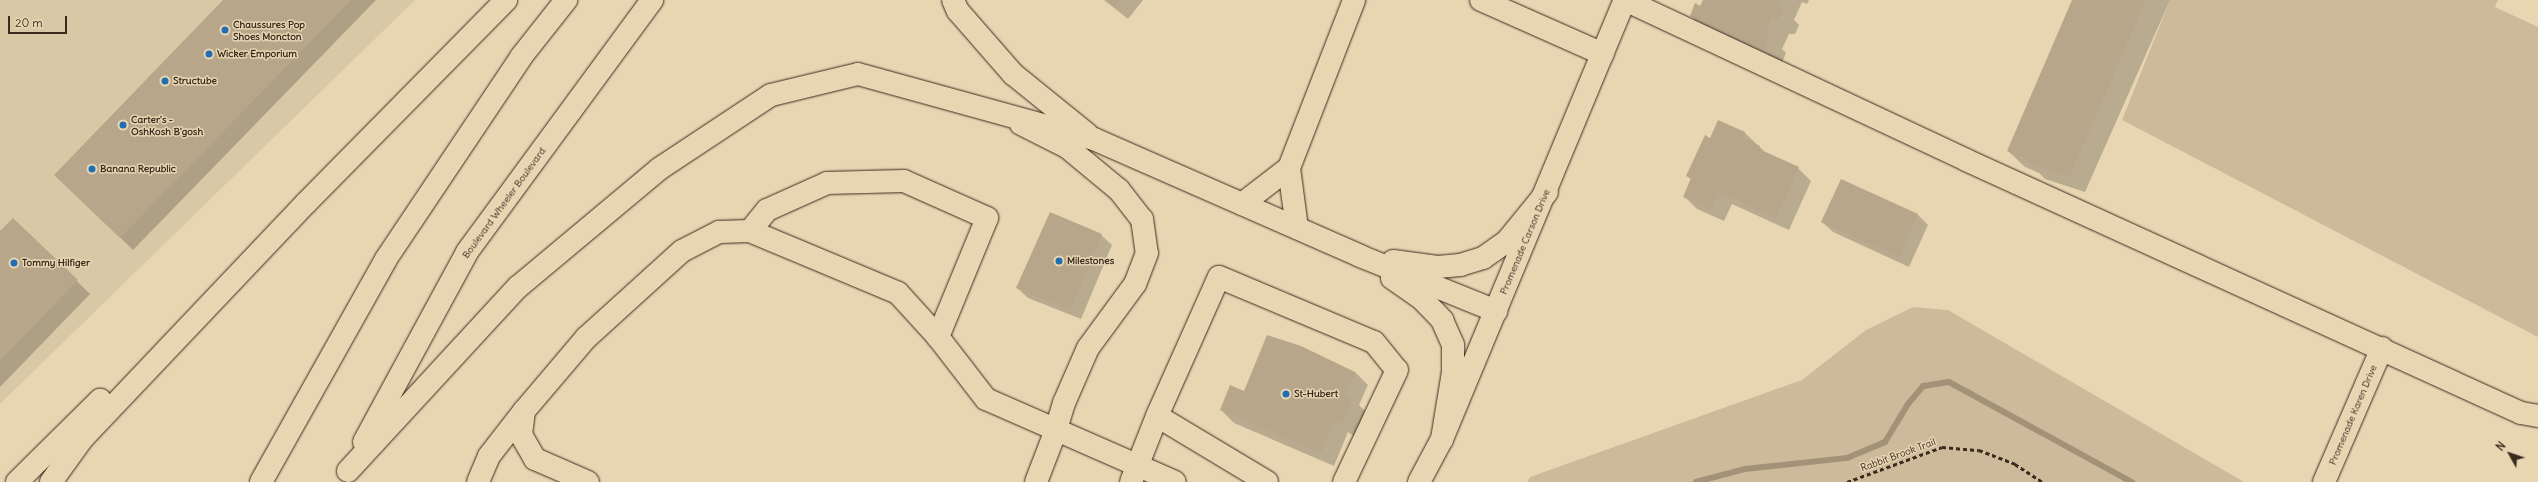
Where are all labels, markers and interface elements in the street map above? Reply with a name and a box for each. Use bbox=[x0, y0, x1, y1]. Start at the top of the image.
scale bar bbox=[10, 8, 69, 34]
text: 20 m bbox=[15, 15, 43, 30]
place label: Chaussures Pop Shoes Moncton bbox=[233, 18, 305, 42]
marker: Chaussures Pop Shoes Moncton bbox=[220, 25, 230, 35]
place label: Wicker Emporium bbox=[217, 48, 297, 60]
marker: Wicker Emporium bbox=[204, 49, 214, 59]
place label: Structube bbox=[173, 75, 217, 87]
marker: Structube bbox=[160, 76, 170, 86]
place label: Carter's - OshKosh B'gosh bbox=[131, 113, 203, 136]
marker: Carter's - OshKosh B'gosh bbox=[118, 120, 128, 130]
street label: Boulevard Wheeler Boulevard bbox=[460, 145, 548, 261]
place label: Banana Republic bbox=[100, 163, 176, 175]
marker: Banana Republic bbox=[87, 164, 97, 174]
street label: Promenade Carson Drive bbox=[1497, 188, 1553, 296]
place label: Milestones bbox=[1067, 255, 1114, 267]
marker: Milestones bbox=[1054, 256, 1064, 266]
place label: Tommy Hilfiger bbox=[22, 257, 90, 269]
marker: Tommy Hilfiger bbox=[9, 258, 19, 268]
street label: Promenade Karen Drive bbox=[2326, 363, 2380, 467]
place label: St-Hubert bbox=[1294, 388, 1338, 400]
marker: St-Hubert bbox=[1281, 389, 1291, 399]
north arrow bbox=[2490, 434, 2530, 474]
street label: Rabbit Brook Trail bbox=[1859, 436, 1937, 474]
text: N bbox=[2493, 439, 2509, 454]

